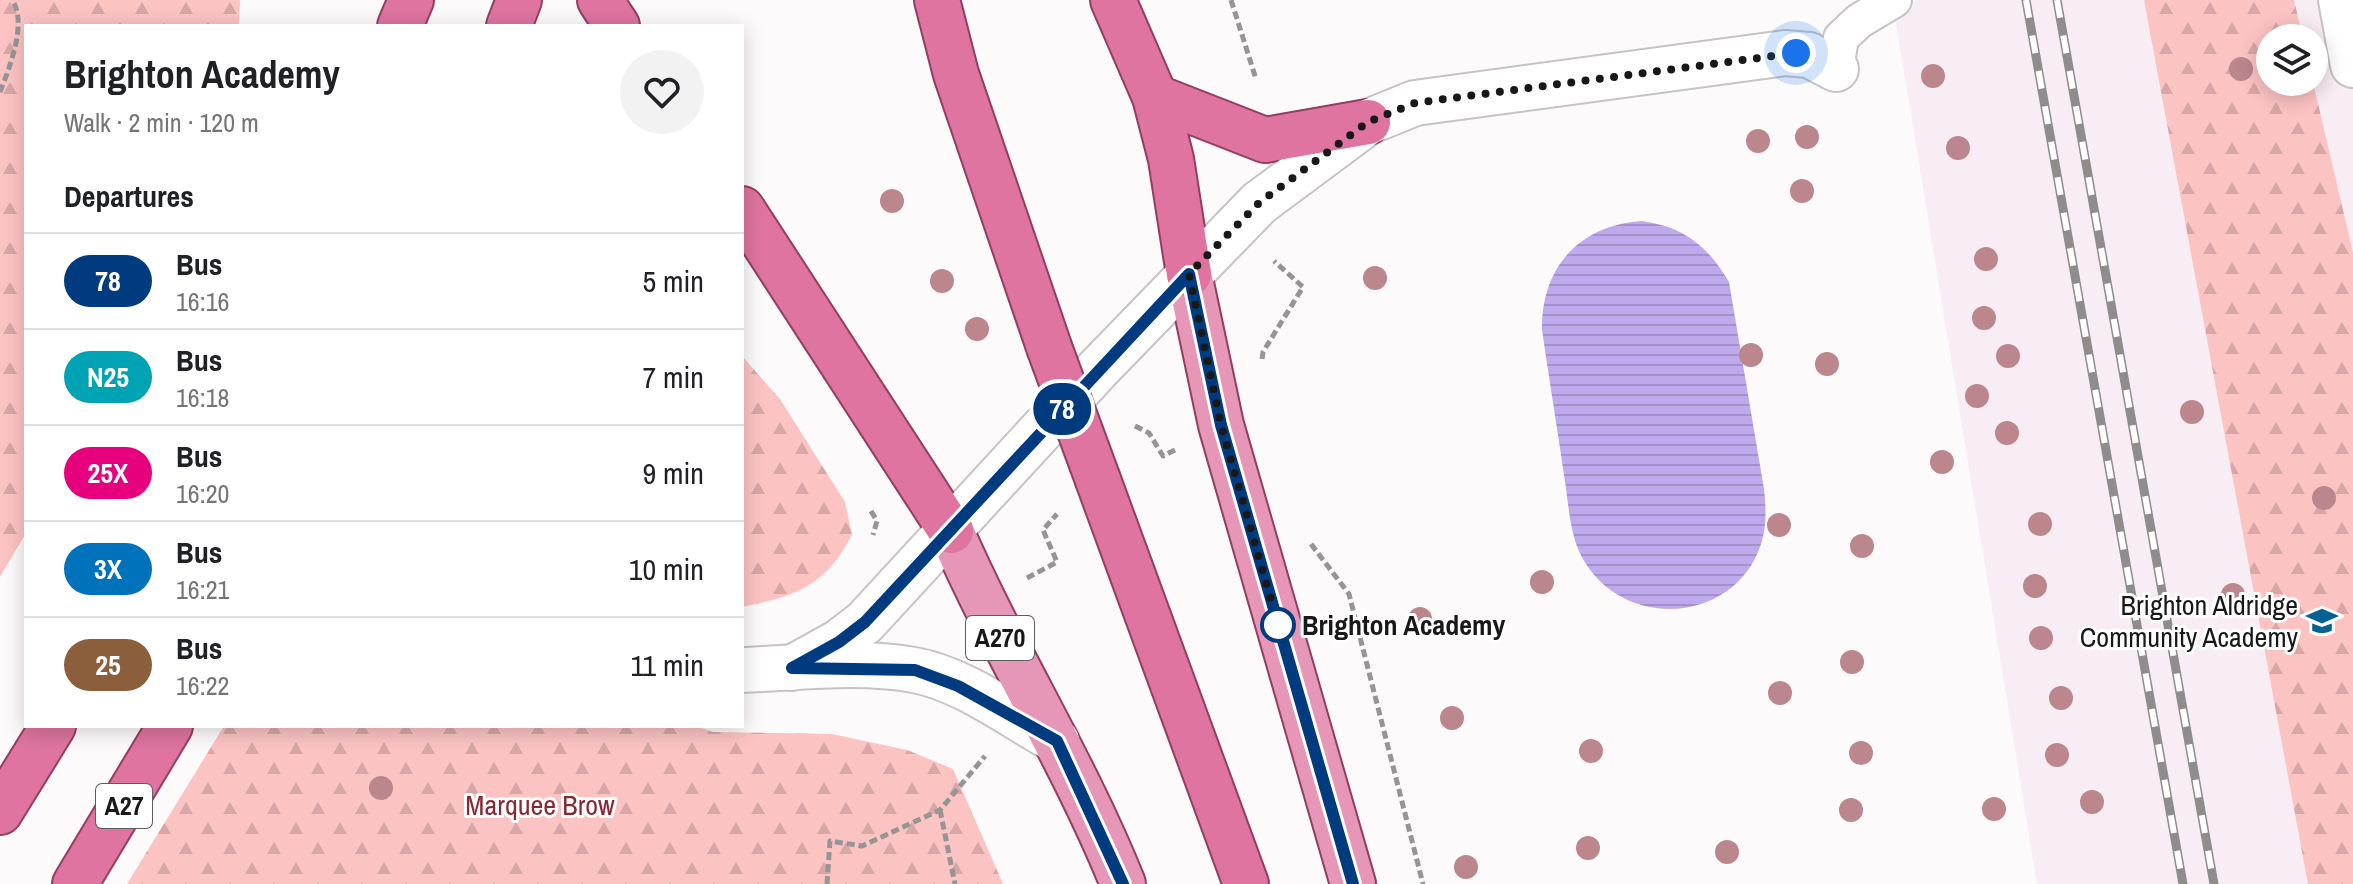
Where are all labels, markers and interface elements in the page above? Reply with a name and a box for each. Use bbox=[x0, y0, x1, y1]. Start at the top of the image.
map controls bbox=[2256, 24, 2328, 96]
button: layers bbox=[2256, 24, 2328, 96]
your location bbox=[1776, 33, 1816, 73]
text: Brighton Academy bbox=[64, 49, 340, 100]
button: heart bbox=[620, 50, 704, 134]
text: Walk · 2 min · 120 m bbox=[64, 105, 259, 140]
text: Departures bbox=[64, 176, 194, 216]
text: Bus bbox=[176, 244, 222, 284]
text: 5 min bbox=[642, 261, 704, 301]
text: 78 bbox=[95, 262, 121, 300]
text: 16:16 bbox=[176, 284, 229, 319]
text: Bus bbox=[176, 340, 222, 380]
text: 7 min bbox=[642, 357, 704, 397]
text: N25 bbox=[87, 358, 129, 396]
text: 16:18 bbox=[176, 380, 229, 415]
line badge: 78 bbox=[1026, 383, 1098, 435]
text: 78 bbox=[1049, 390, 1075, 428]
text: Bus bbox=[176, 436, 222, 476]
text: 9 min bbox=[642, 453, 704, 493]
text: 25X bbox=[88, 454, 128, 492]
text: 16:20 bbox=[176, 476, 229, 511]
text: Bus bbox=[176, 532, 222, 572]
text: 10 min bbox=[629, 549, 704, 589]
text: 3X bbox=[94, 550, 122, 588]
text: 16:21 bbox=[176, 572, 229, 607]
place label: Brighton Aldridge Community Academy bbox=[2080, 586, 2299, 656]
school or university icon: Brighton Aldridge Community Academy bbox=[2305, 604, 2339, 638]
place label: Brighton Academy bbox=[1302, 606, 1506, 644]
marker: Brighton Academy bbox=[1261, 608, 1295, 642]
road number: A270 bbox=[966, 616, 1034, 660]
text: Bus bbox=[176, 628, 222, 668]
text: 11 min bbox=[631, 645, 704, 685]
text: 25 bbox=[95, 646, 121, 684]
text: 16:22 bbox=[176, 668, 229, 703]
road number: A27 bbox=[96, 784, 152, 828]
park label: Marquee Brow bbox=[465, 786, 615, 824]

